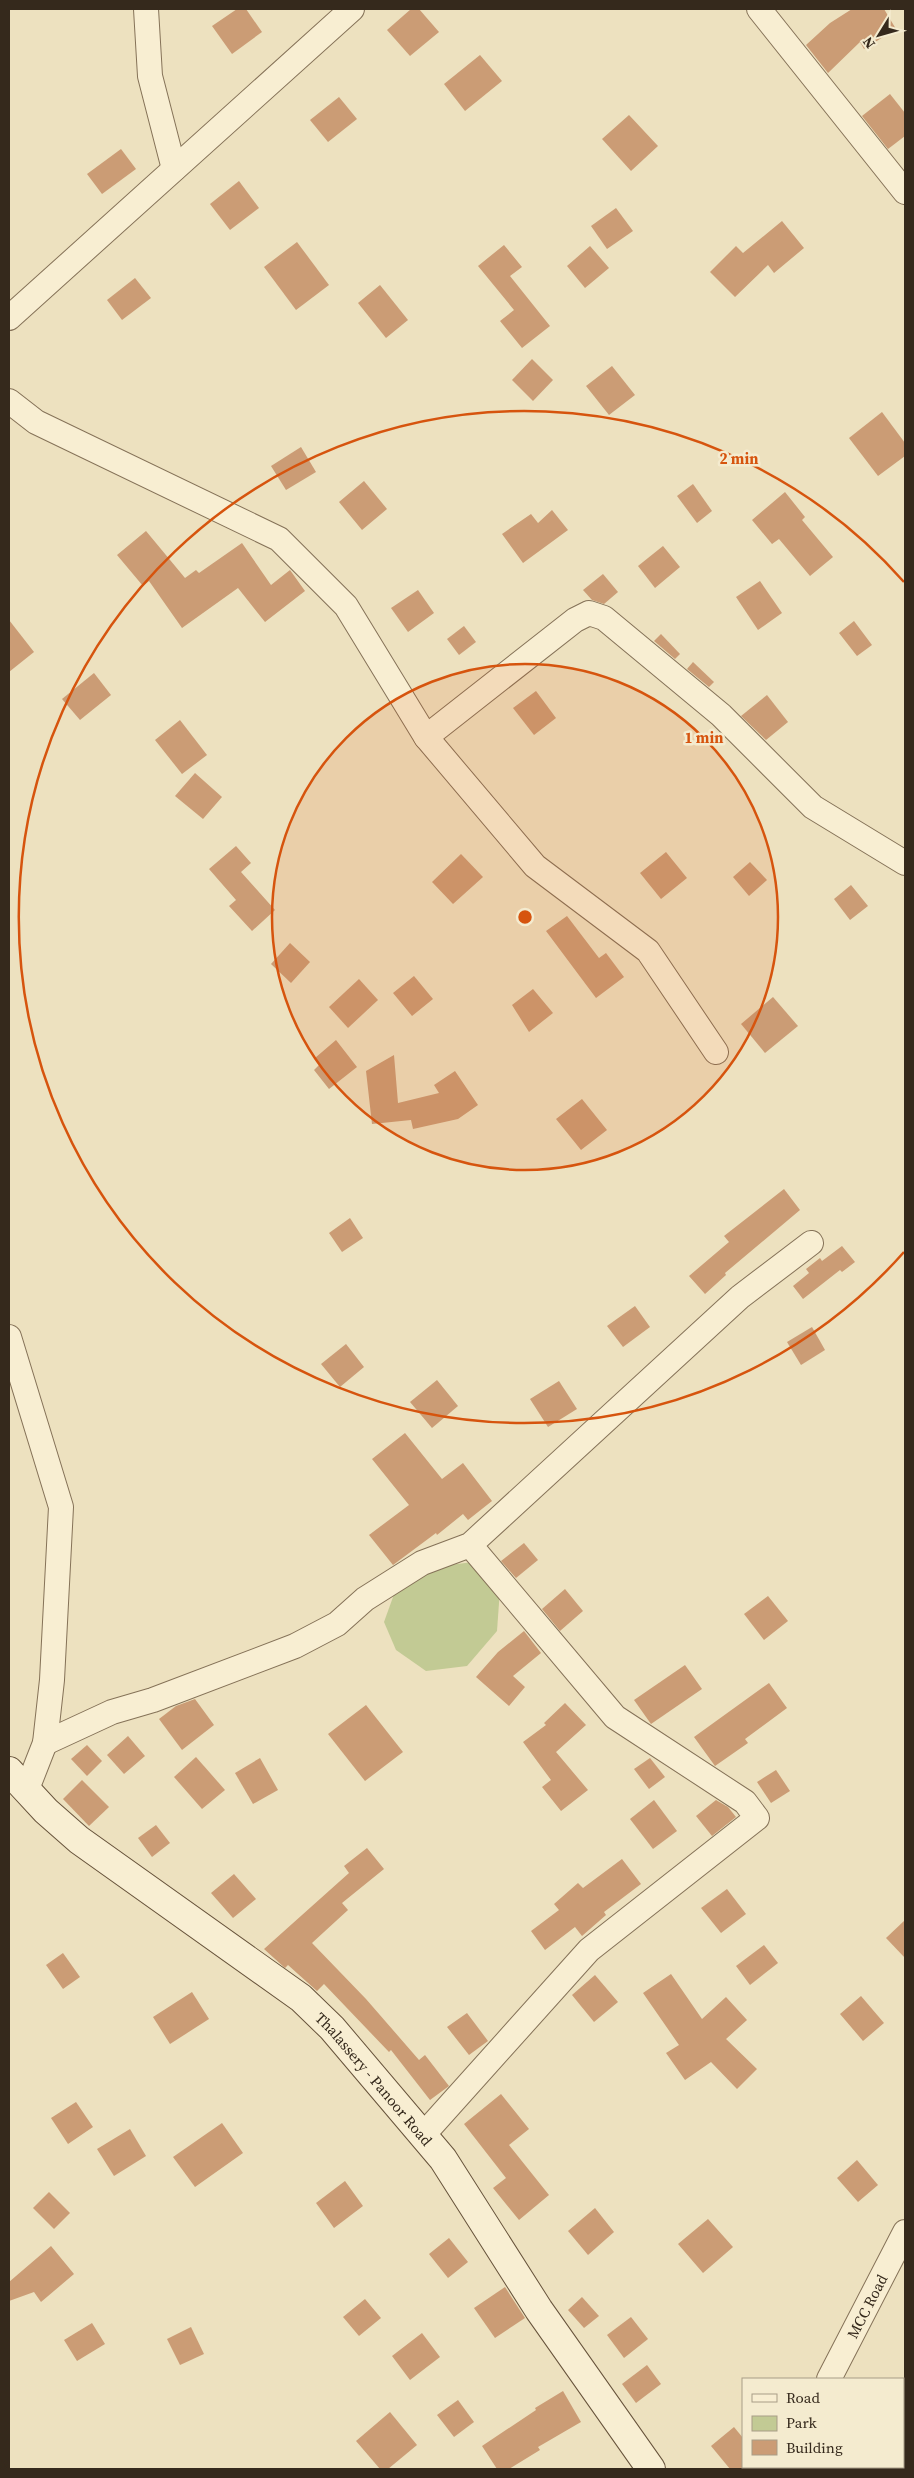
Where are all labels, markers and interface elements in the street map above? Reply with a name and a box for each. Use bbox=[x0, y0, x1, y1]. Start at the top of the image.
north arrow bbox=[854, 10, 904, 60]
text: N bbox=[858, 33, 880, 53]
text: 2 min bbox=[720, 448, 758, 469]
text: 1 min bbox=[685, 727, 723, 748]
centre of rings bbox=[516, 908, 534, 926]
street label: Thalassery - Panoor Road bbox=[311, 2007, 438, 2150]
street label: MCC Road bbox=[841, 2270, 892, 2342]
legend bbox=[742, 2378, 904, 2468]
text: Road bbox=[786, 2387, 820, 2408]
text: Park bbox=[786, 2412, 818, 2433]
text: Building bbox=[786, 2437, 843, 2458]

